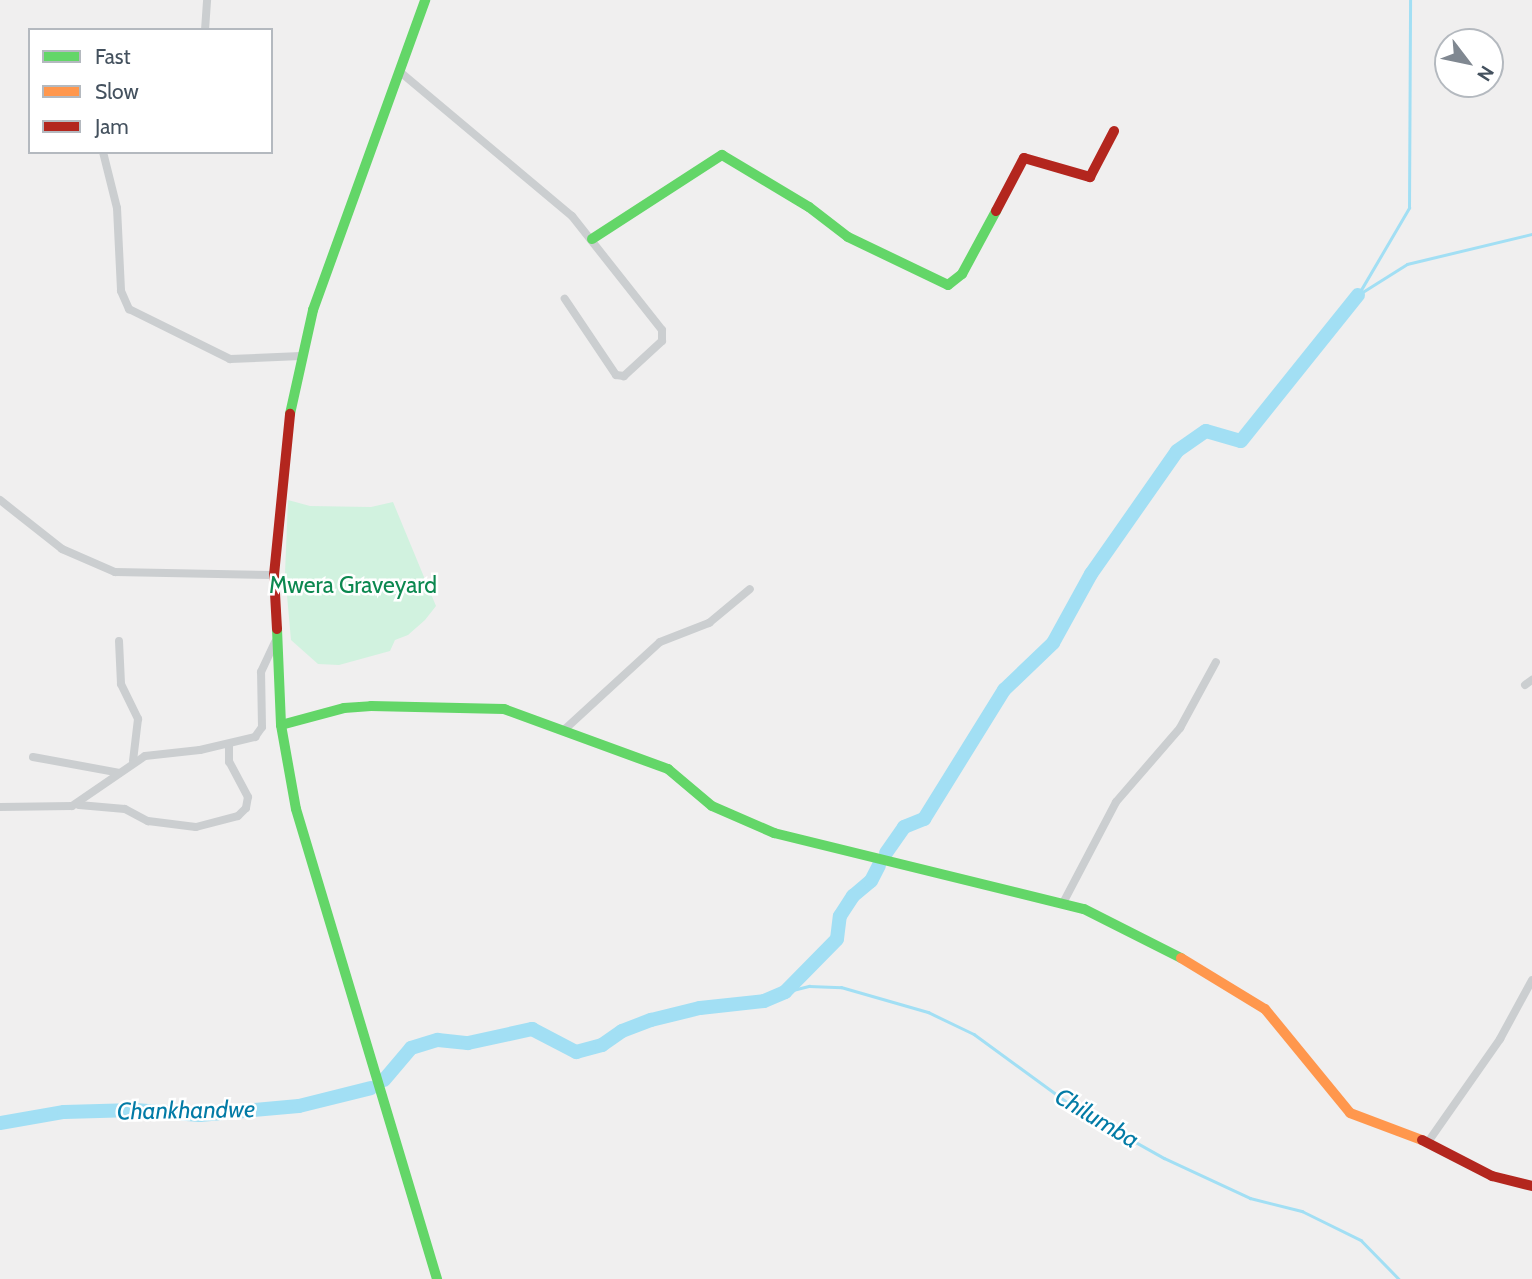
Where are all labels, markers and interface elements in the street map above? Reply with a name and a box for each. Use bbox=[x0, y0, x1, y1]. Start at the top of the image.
legend bbox=[28, 28, 273, 154]
north arrow bbox=[1434, 28, 1504, 98]
text: Fast bbox=[95, 44, 131, 69]
text: N bbox=[1472, 62, 1499, 85]
text: Slow bbox=[95, 79, 139, 104]
text: Jam bbox=[95, 114, 129, 139]
park label: Mwera Graveyard bbox=[269, 571, 437, 599]
water label: Chilumba bbox=[1050, 1082, 1144, 1154]
water label: Chankhandwe bbox=[117, 1094, 255, 1126]

